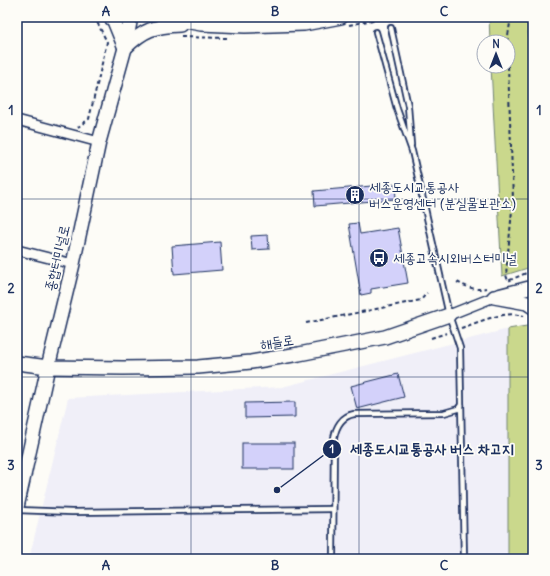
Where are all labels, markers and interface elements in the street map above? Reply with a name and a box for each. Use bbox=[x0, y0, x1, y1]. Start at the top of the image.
text: A bbox=[102, 3, 111, 20]
text: B bbox=[271, 3, 280, 20]
text: C bbox=[440, 3, 449, 20]
north arrow bbox=[476, 34, 516, 74]
text: N bbox=[492, 37, 500, 51]
text: 1 bbox=[8, 102, 14, 119]
text: 1 bbox=[536, 102, 542, 119]
place label: 세종도시교통공사 버스운영센터 (분실물보관소) bbox=[369, 178, 516, 212]
building icon: 세종도시교통공사 버스운영센터 (분실물보관소) bbox=[344, 184, 366, 206]
street label: 종합터미널로 bbox=[41, 223, 73, 293]
bus stop icon: 세종고속시외버스터미널 bbox=[368, 247, 390, 269]
place label: 세종고속시외버스터미널 bbox=[393, 249, 517, 267]
text: 2 bbox=[7, 280, 15, 297]
text: 2 bbox=[535, 280, 543, 297]
street label: 해들로 bbox=[259, 330, 295, 354]
callout: 세종도시교통공사 버스 차고지 bbox=[322, 435, 522, 462]
text: 세종도시교통공사 버스 차고지 bbox=[350, 439, 514, 458]
text: 1 bbox=[330, 441, 334, 456]
text: 3 bbox=[7, 457, 15, 474]
text: 3 bbox=[535, 457, 543, 474]
text: A bbox=[102, 557, 111, 574]
text: B bbox=[271, 557, 280, 574]
text: C bbox=[440, 557, 449, 574]

